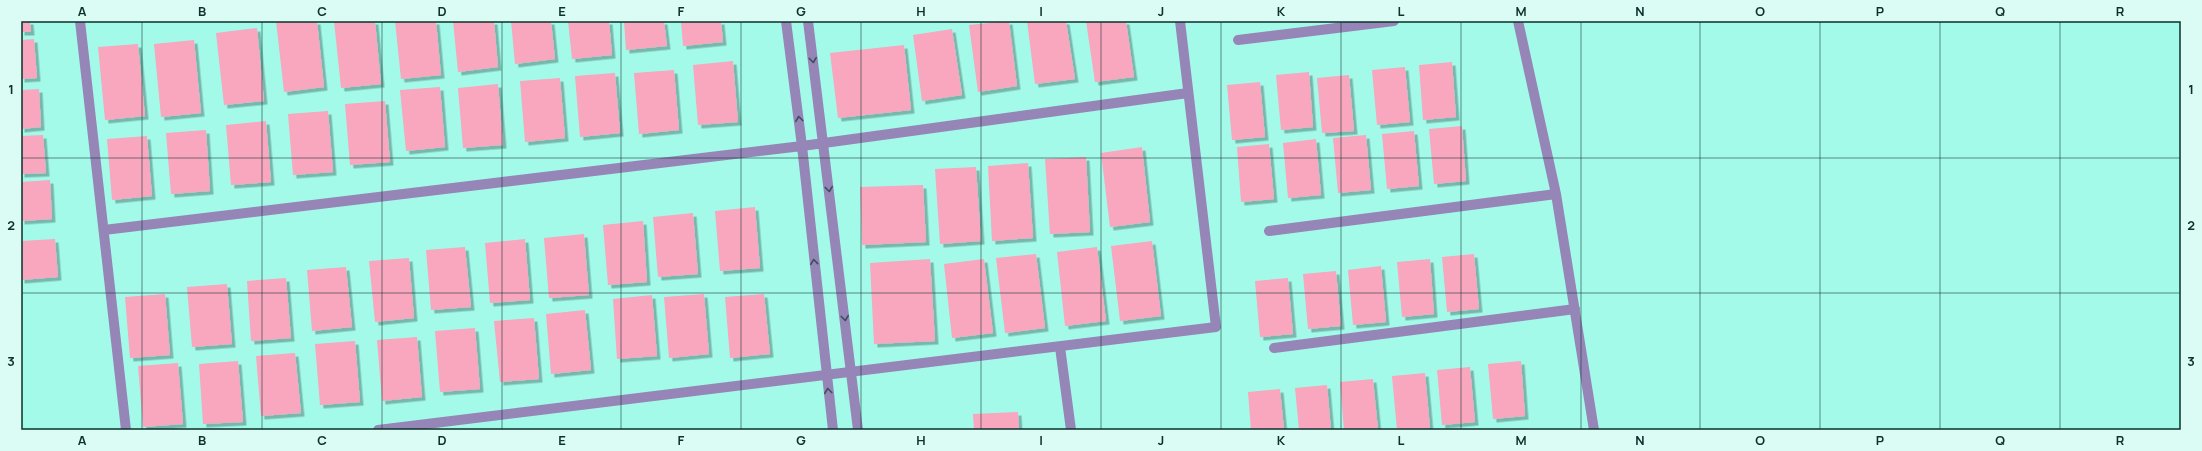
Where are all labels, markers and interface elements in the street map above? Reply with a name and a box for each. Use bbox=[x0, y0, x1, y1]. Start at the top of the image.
text: A bbox=[78, 2, 87, 20]
text: B bbox=[198, 2, 206, 20]
text: C bbox=[317, 2, 327, 20]
text: D bbox=[437, 2, 447, 20]
text: E bbox=[558, 2, 566, 20]
text: F bbox=[678, 2, 685, 20]
text: G bbox=[796, 2, 806, 20]
text: H bbox=[916, 2, 926, 20]
text: I bbox=[1039, 2, 1043, 20]
text: J bbox=[1158, 2, 1164, 20]
text: K bbox=[1277, 2, 1286, 20]
text: L bbox=[1398, 2, 1405, 20]
text: M bbox=[1515, 2, 1527, 20]
text: N bbox=[1635, 2, 1645, 20]
text: O bbox=[1755, 2, 1765, 20]
text: P bbox=[1876, 2, 1884, 20]
text: Q bbox=[1995, 2, 2005, 20]
text: R bbox=[2116, 2, 2125, 20]
one-way arrow bbox=[808, 57, 817, 63]
text: 1 bbox=[8, 80, 14, 98]
text: 1 bbox=[2188, 80, 2194, 98]
one-way arrow bbox=[795, 116, 804, 122]
one-way arrow bbox=[824, 186, 833, 192]
text: 2 bbox=[7, 216, 15, 234]
text: 2 bbox=[2187, 216, 2195, 234]
one-way arrow bbox=[810, 259, 819, 265]
one-way arrow bbox=[840, 315, 849, 321]
text: 3 bbox=[7, 352, 15, 370]
text: 3 bbox=[2187, 352, 2195, 370]
one-way arrow bbox=[824, 388, 833, 394]
text: A bbox=[78, 431, 87, 449]
text: B bbox=[198, 431, 206, 449]
text: C bbox=[317, 431, 327, 449]
text: D bbox=[437, 431, 447, 449]
text: E bbox=[558, 431, 566, 449]
text: F bbox=[678, 431, 685, 449]
text: G bbox=[796, 431, 806, 449]
text: H bbox=[916, 431, 926, 449]
text: I bbox=[1039, 431, 1043, 449]
text: J bbox=[1158, 431, 1164, 449]
text: K bbox=[1277, 431, 1286, 449]
text: L bbox=[1398, 431, 1405, 449]
text: M bbox=[1515, 431, 1527, 449]
text: N bbox=[1635, 431, 1645, 449]
text: O bbox=[1755, 431, 1765, 449]
text: P bbox=[1876, 431, 1884, 449]
text: Q bbox=[1995, 431, 2005, 449]
text: R bbox=[2116, 431, 2125, 449]

